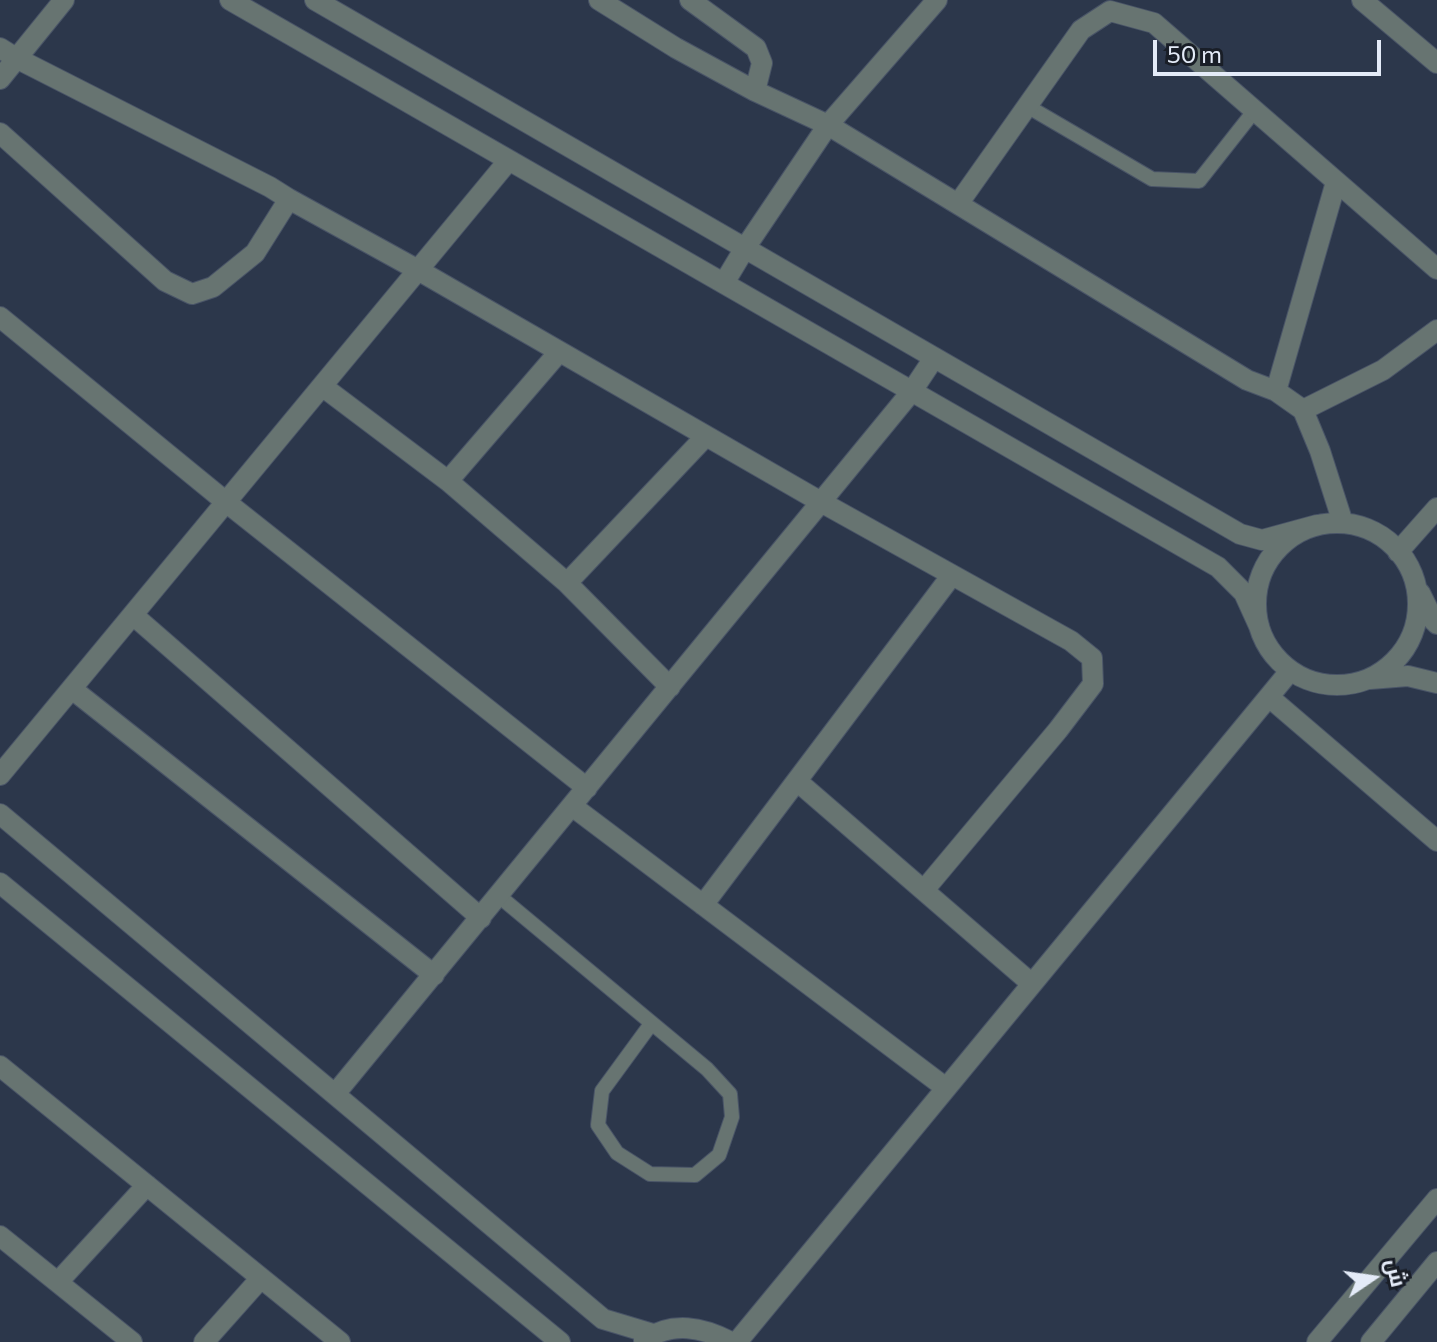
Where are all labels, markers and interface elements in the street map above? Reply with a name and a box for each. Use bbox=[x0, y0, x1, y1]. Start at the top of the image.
scale bar bbox=[1157, 24, 1385, 74]
text: 50 m bbox=[1167, 39, 1222, 68]
north arrow bbox=[1333, 1238, 1413, 1318]
text: ش bbox=[1381, 1256, 1413, 1289]

